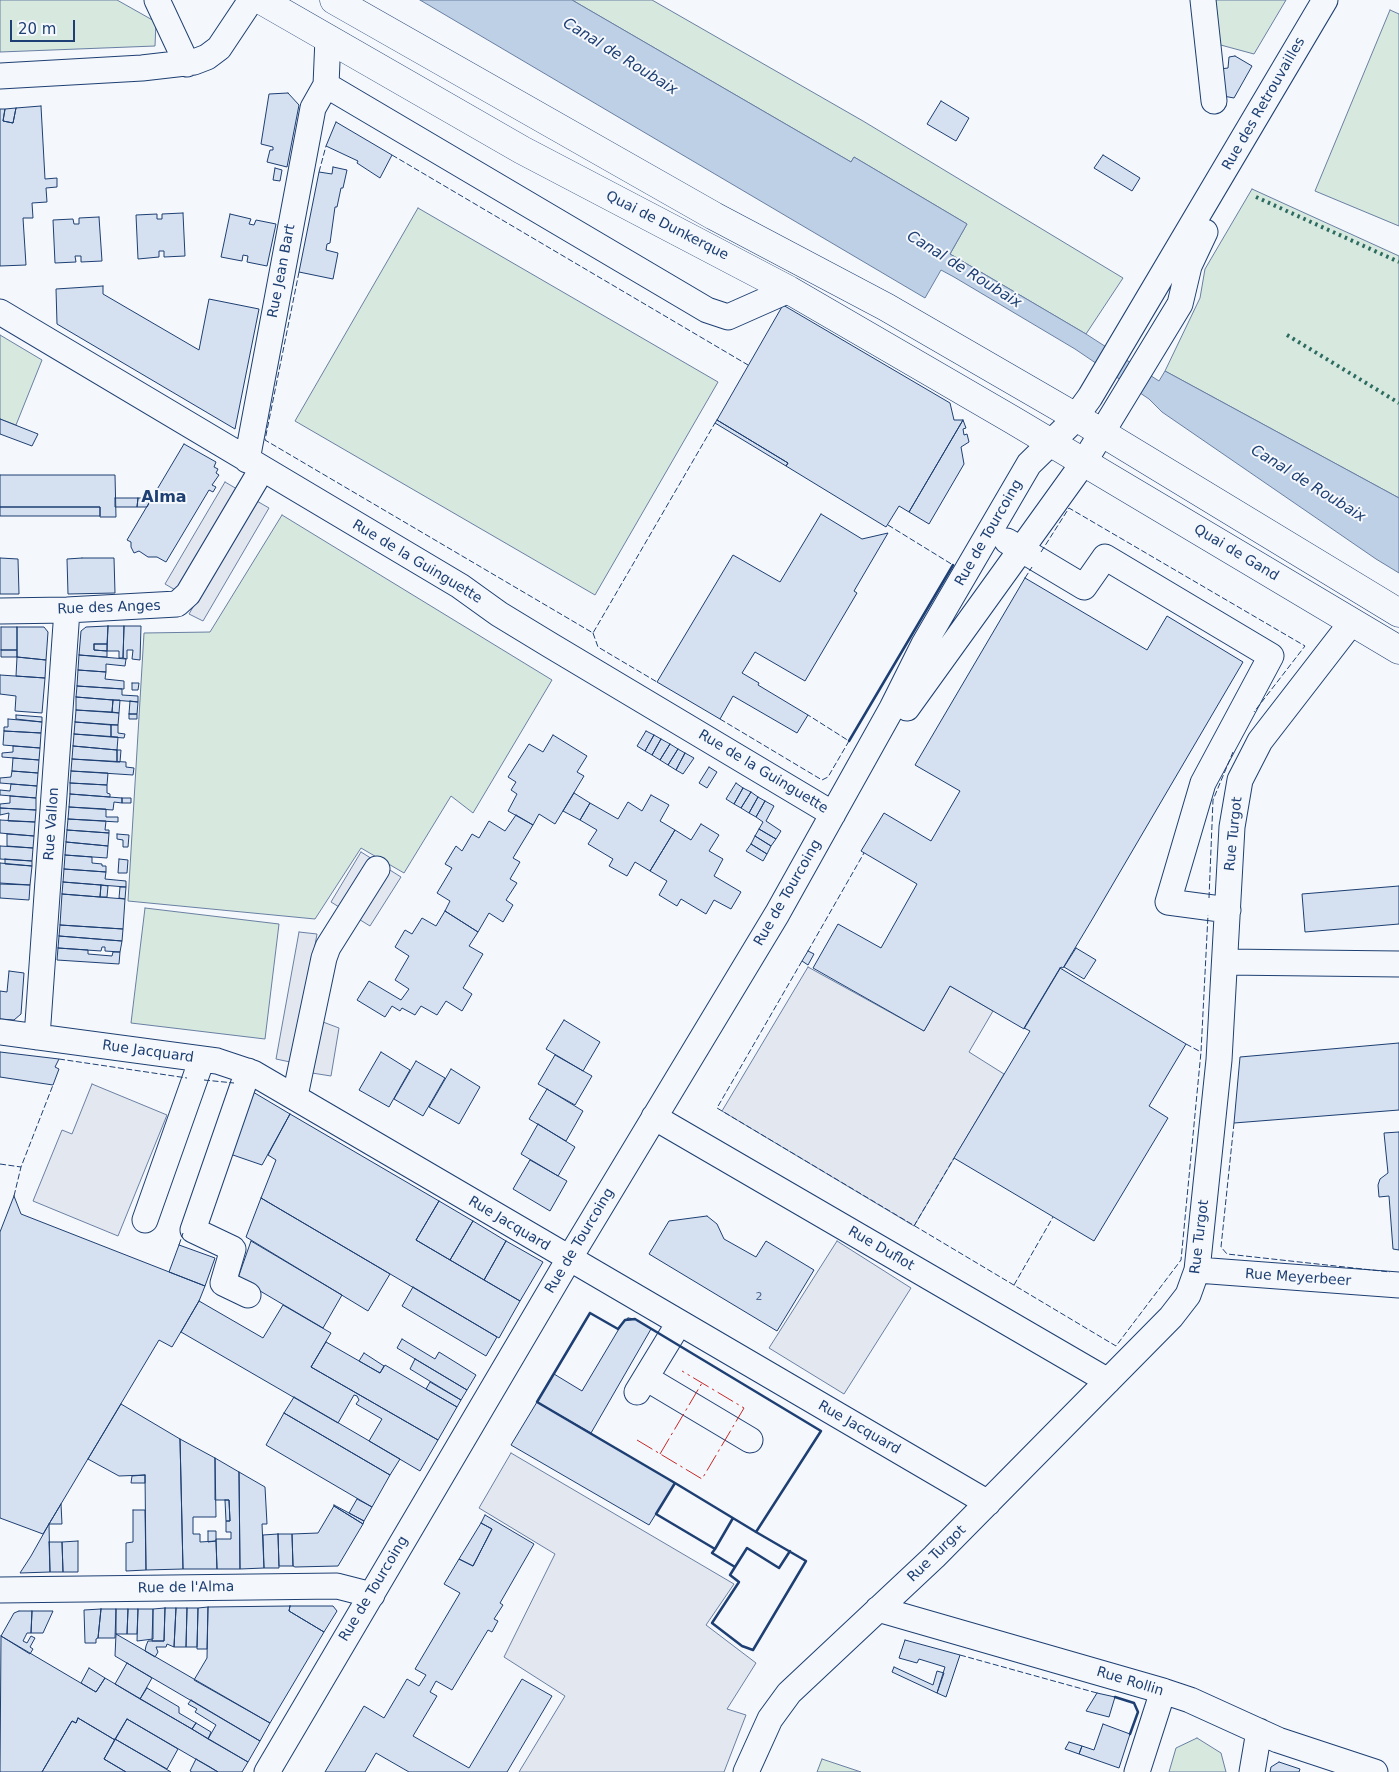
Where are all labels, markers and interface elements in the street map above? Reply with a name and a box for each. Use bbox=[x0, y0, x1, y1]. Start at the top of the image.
scale bar bbox=[12, 10, 78, 42]
water label: Canal de Roubaix bbox=[559, 14, 681, 100]
text: 20 m bbox=[18, 20, 56, 38]
street label: Rue des Retrouvailles bbox=[1219, 34, 1309, 174]
street label: Quai de Dunkerque bbox=[603, 188, 731, 264]
street label: Rue Jean Bart bbox=[265, 223, 299, 319]
water label: Canal de Roubaix bbox=[903, 227, 1025, 313]
water label: Canal de Roubaix bbox=[1247, 441, 1369, 527]
street label: Rue de Tourcoing bbox=[952, 477, 1026, 589]
district label: Alma bbox=[141, 488, 187, 508]
street label: Rue de la Guinguette bbox=[349, 517, 485, 607]
street label: Quai de Gand bbox=[1191, 521, 1281, 585]
street label: Rue des Anges bbox=[57, 598, 161, 618]
street label: Rue de la Guinguette bbox=[695, 727, 831, 817]
street label: Rue Vallon bbox=[41, 787, 63, 861]
street label: Rue Turgot bbox=[1222, 796, 1246, 872]
street label: Rue de Tourcoing bbox=[751, 837, 825, 949]
street label: Rue Jacquard bbox=[101, 1037, 195, 1067]
street label: Rue de Tourcoing bbox=[542, 1185, 618, 1297]
street label: Rue Jacquard bbox=[465, 1193, 553, 1255]
street label: Rue Turgot bbox=[1187, 1199, 1213, 1275]
street label: Rue Duflot bbox=[845, 1223, 917, 1275]
street label: Rue Meyerbeer bbox=[1244, 1266, 1352, 1290]
house number: 2 bbox=[756, 1290, 762, 1304]
street label: Rue Jacquard bbox=[815, 1398, 903, 1458]
street label: Rue Turgot bbox=[904, 1522, 970, 1586]
street label: Rue de Tourcoing bbox=[336, 1533, 412, 1645]
street label: Rue de l'Alma bbox=[138, 1579, 234, 1597]
street label: Rue Rollin bbox=[1094, 1664, 1166, 1700]

